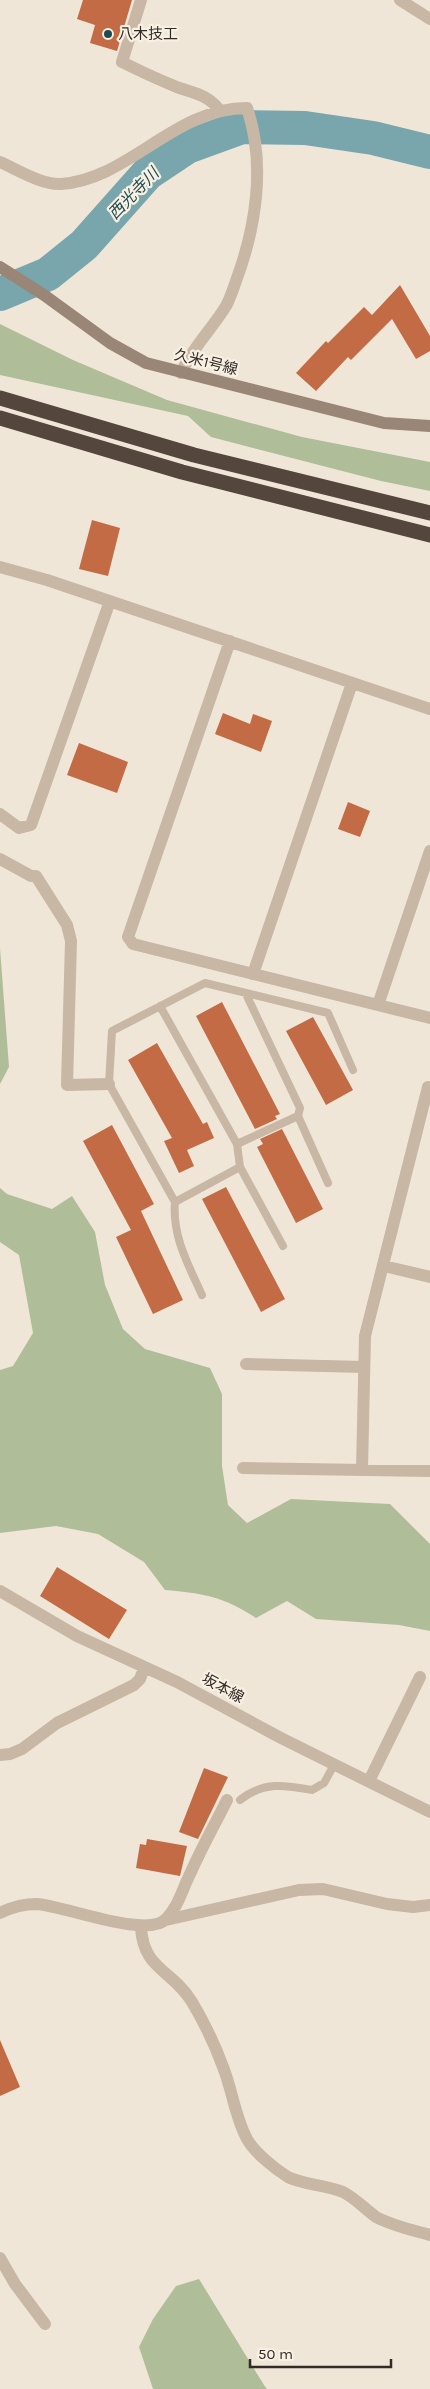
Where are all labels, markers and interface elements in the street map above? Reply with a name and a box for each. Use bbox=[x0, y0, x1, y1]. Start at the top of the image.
place label: 八木技工 bbox=[118, 25, 178, 43]
marker: 八木技工 bbox=[102, 28, 114, 40]
water label: 西光寺川 bbox=[104, 162, 164, 223]
street label: 久米1号線 bbox=[172, 345, 240, 379]
street label: 坂本線 bbox=[199, 1669, 247, 1707]
scale bar bbox=[250, 2336, 391, 2368]
text: 50 m bbox=[258, 2345, 293, 2363]

